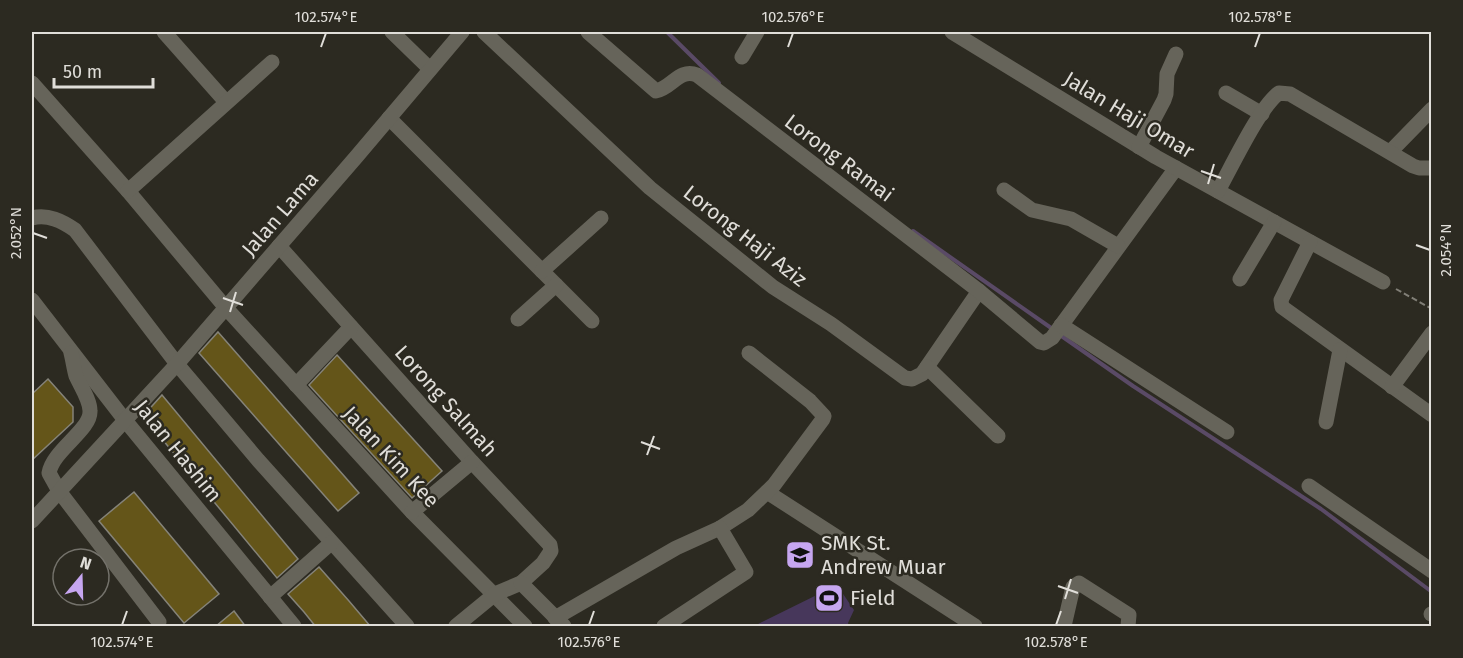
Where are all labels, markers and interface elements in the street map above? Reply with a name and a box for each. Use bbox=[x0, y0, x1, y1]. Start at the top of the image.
text: 102.574°E bbox=[295, 8, 357, 26]
text: 102.576°E bbox=[761, 8, 825, 26]
text: 102.578°E bbox=[1228, 8, 1292, 26]
scale bar bbox=[54, 51, 153, 89]
text: 50 m bbox=[63, 61, 102, 83]
street label: Jalan Haji Omar bbox=[1059, 66, 1199, 164]
street label: Lorong Ramai bbox=[779, 108, 899, 208]
street label: Jalan Lama bbox=[236, 166, 324, 262]
street label: Lorong Haji Aziz bbox=[678, 180, 812, 292]
text: 2.052°N bbox=[7, 207, 25, 259]
text: 2.054°N bbox=[1437, 224, 1455, 276]
street label: Lorong Salmah bbox=[389, 340, 503, 462]
street label: Jalan Hashim bbox=[129, 394, 227, 508]
street label: Jalan Kim Kee bbox=[337, 401, 445, 513]
place label: SMK St. Andrew Muar bbox=[821, 530, 946, 580]
school or university icon: SMK St. Andrew Muar bbox=[784, 539, 816, 571]
north arrow bbox=[51, 547, 111, 607]
text: N bbox=[78, 553, 94, 574]
sports icon: Field bbox=[813, 582, 845, 614]
place label: Field bbox=[850, 585, 896, 611]
text: 102.574°E bbox=[91, 633, 153, 651]
text: 102.576°E bbox=[557, 633, 621, 651]
text: 102.578°E bbox=[1024, 633, 1088, 651]

